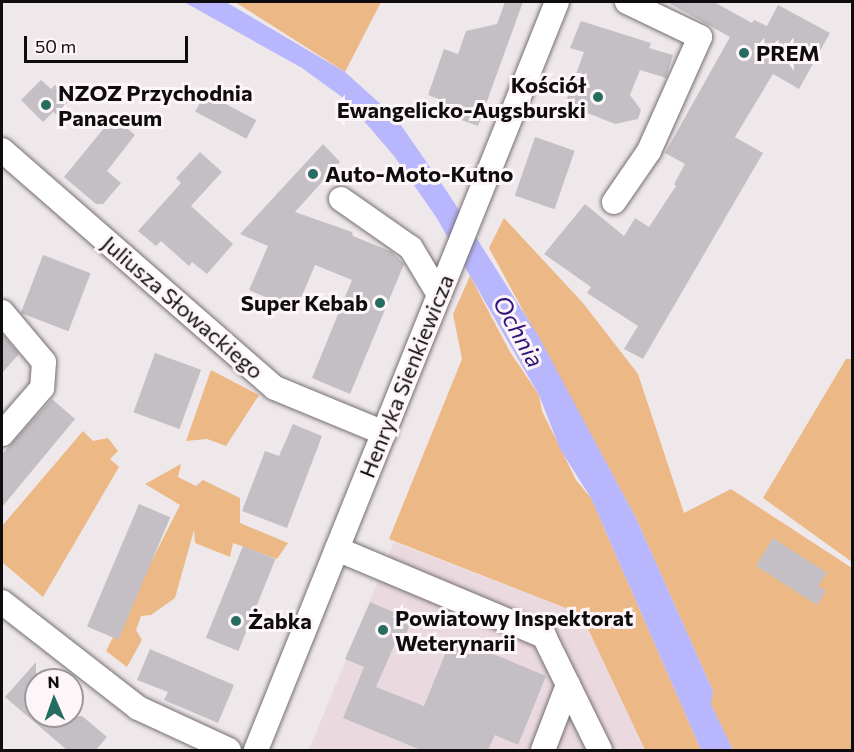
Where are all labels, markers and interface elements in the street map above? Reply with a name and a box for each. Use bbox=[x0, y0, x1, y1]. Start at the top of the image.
scale bar bbox=[27, 24, 190, 62]
text: 50 m bbox=[35, 35, 76, 57]
place label: PREM bbox=[756, 40, 820, 66]
marker: PREM bbox=[737, 46, 751, 60]
place label: Kościół Ewangelicko-Augsburski bbox=[337, 71, 586, 122]
place label: NZOZ Przychodnia Panaceum bbox=[58, 79, 253, 130]
marker: Kościół Ewangelicko-Augsburski bbox=[591, 90, 605, 104]
marker: NZOZ Przychodnia Panaceum bbox=[39, 98, 53, 112]
place label: Auto-Moto-Kutno bbox=[325, 161, 513, 187]
marker: Auto-Moto-Kutno bbox=[306, 167, 320, 181]
street label: Juliusza Słowackiego bbox=[97, 230, 269, 384]
street label: Henryka Sienkiewicza bbox=[353, 271, 459, 481]
place label: Super Kebab bbox=[241, 290, 368, 316]
water label: Ochnia bbox=[488, 290, 550, 372]
marker: Super Kebab bbox=[373, 296, 387, 310]
place label: Powiatowy Inspektorat Weterynarii bbox=[395, 604, 633, 656]
place label: Żabka bbox=[248, 608, 312, 634]
marker: Żabka bbox=[229, 614, 243, 628]
marker: Powiatowy Inspektorat Weterynarii bbox=[376, 623, 390, 637]
north arrow bbox=[24, 668, 84, 728]
text: N bbox=[47, 672, 60, 691]

